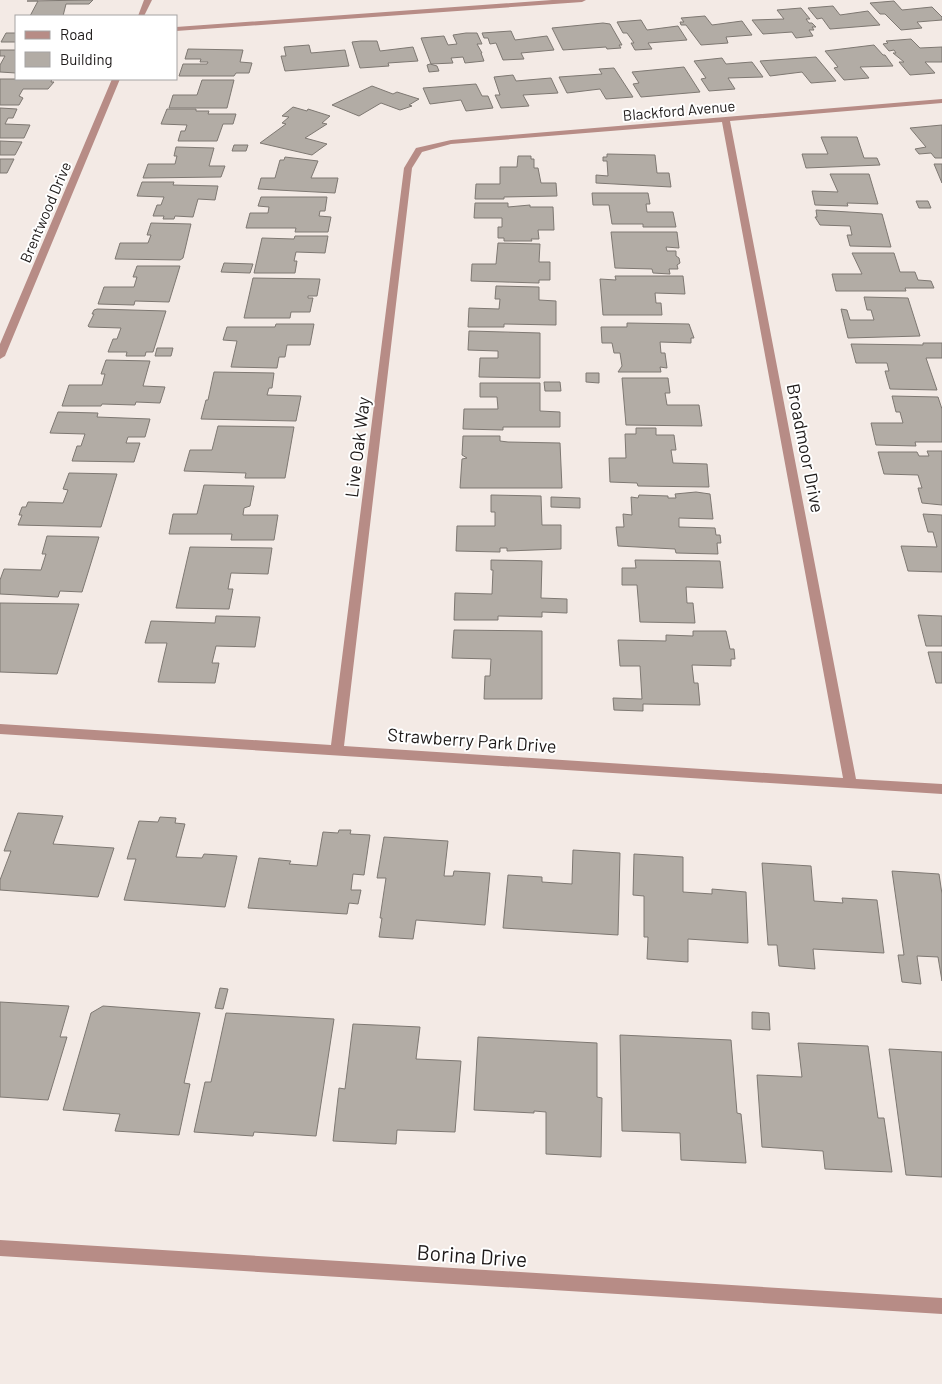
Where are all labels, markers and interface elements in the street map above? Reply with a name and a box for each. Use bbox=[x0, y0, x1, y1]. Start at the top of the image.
legend bbox=[15, 15, 178, 80]
text: Road bbox=[60, 25, 93, 43]
text: Building bbox=[60, 50, 113, 68]
street label: Blackford Avenue bbox=[622, 96, 736, 124]
street label: Brentwood Drive bbox=[16, 159, 74, 265]
street label: Broadmoor Drive bbox=[783, 381, 829, 515]
street label: Live Oak Way bbox=[340, 395, 374, 499]
street label: Strawberry Park Drive bbox=[387, 723, 557, 757]
street label: Borina Drive bbox=[416, 1239, 528, 1271]

